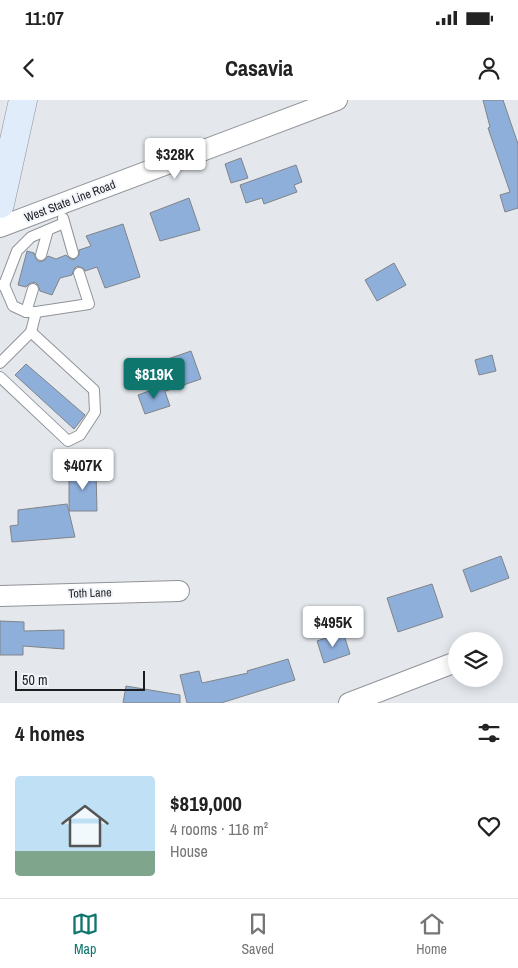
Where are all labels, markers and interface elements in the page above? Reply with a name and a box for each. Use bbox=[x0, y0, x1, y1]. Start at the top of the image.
text: 11:07 bbox=[25, 5, 64, 31]
text: Casavia bbox=[225, 53, 293, 83]
icon: back bbox=[15, 54, 43, 82]
icon: person bbox=[475, 54, 503, 82]
pin: $328K bbox=[140, 138, 210, 180]
text: $328K bbox=[156, 143, 194, 165]
street label: West State Line Road bbox=[22, 176, 118, 226]
pin: $819K bbox=[119, 358, 189, 400]
text: $819K bbox=[135, 363, 173, 385]
pin: $407K bbox=[48, 448, 118, 491]
text: $407K bbox=[64, 454, 102, 476]
street label: Toth Lane bbox=[68, 584, 112, 602]
pin: $495K bbox=[298, 606, 368, 648]
text: $495K bbox=[314, 611, 352, 633]
map controls bbox=[448, 632, 503, 687]
button: layers bbox=[448, 632, 503, 687]
scale bar bbox=[15, 668, 145, 691]
text: 50 m bbox=[22, 671, 48, 689]
text: 4 homes bbox=[15, 719, 85, 748]
icon: filters bbox=[475, 719, 503, 747]
text: $819,000 bbox=[170, 789, 242, 818]
icon: home bbox=[55, 796, 115, 856]
icon: heart bbox=[475, 812, 503, 840]
text: 4 rooms · 116 m² bbox=[170, 818, 268, 840]
text: House bbox=[170, 840, 208, 862]
tab: Map bbox=[71, 910, 99, 958]
tab: Saved bbox=[241, 910, 274, 958]
tab: Home bbox=[416, 910, 447, 958]

